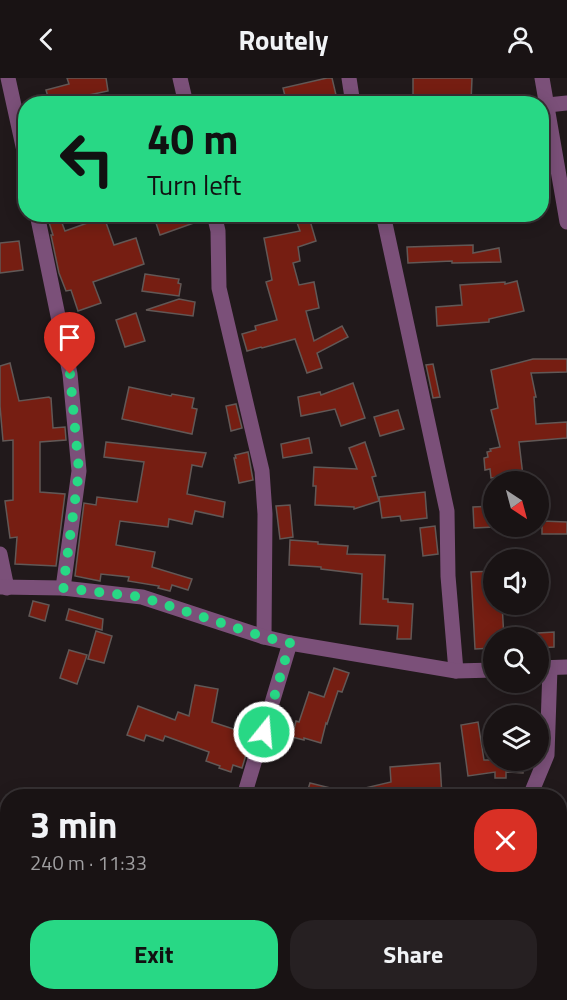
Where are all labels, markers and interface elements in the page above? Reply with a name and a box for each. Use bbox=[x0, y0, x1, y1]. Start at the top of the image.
text: Routely bbox=[238, 19, 329, 60]
icon: back bbox=[30, 23, 63, 56]
icon: person bbox=[504, 23, 537, 56]
text: 40 m bbox=[147, 106, 239, 170]
icon: left bbox=[48, 120, 126, 198]
text: Turn left bbox=[147, 164, 241, 205]
pin bbox=[44, 312, 95, 374]
icon: arrive bbox=[53, 321, 86, 354]
north arrow bbox=[483, 471, 549, 537]
map controls bbox=[483, 471, 549, 771]
button: sound bbox=[483, 549, 549, 615]
button: search bbox=[483, 627, 549, 693]
position arrow bbox=[232, 700, 296, 764]
button: layers bbox=[483, 705, 549, 771]
text: 3 min bbox=[30, 797, 117, 852]
button: close bbox=[474, 809, 537, 872]
text: 240 m · 11:33 bbox=[30, 847, 147, 878]
button: Exit bbox=[30, 920, 278, 989]
button: Share bbox=[290, 920, 537, 989]

